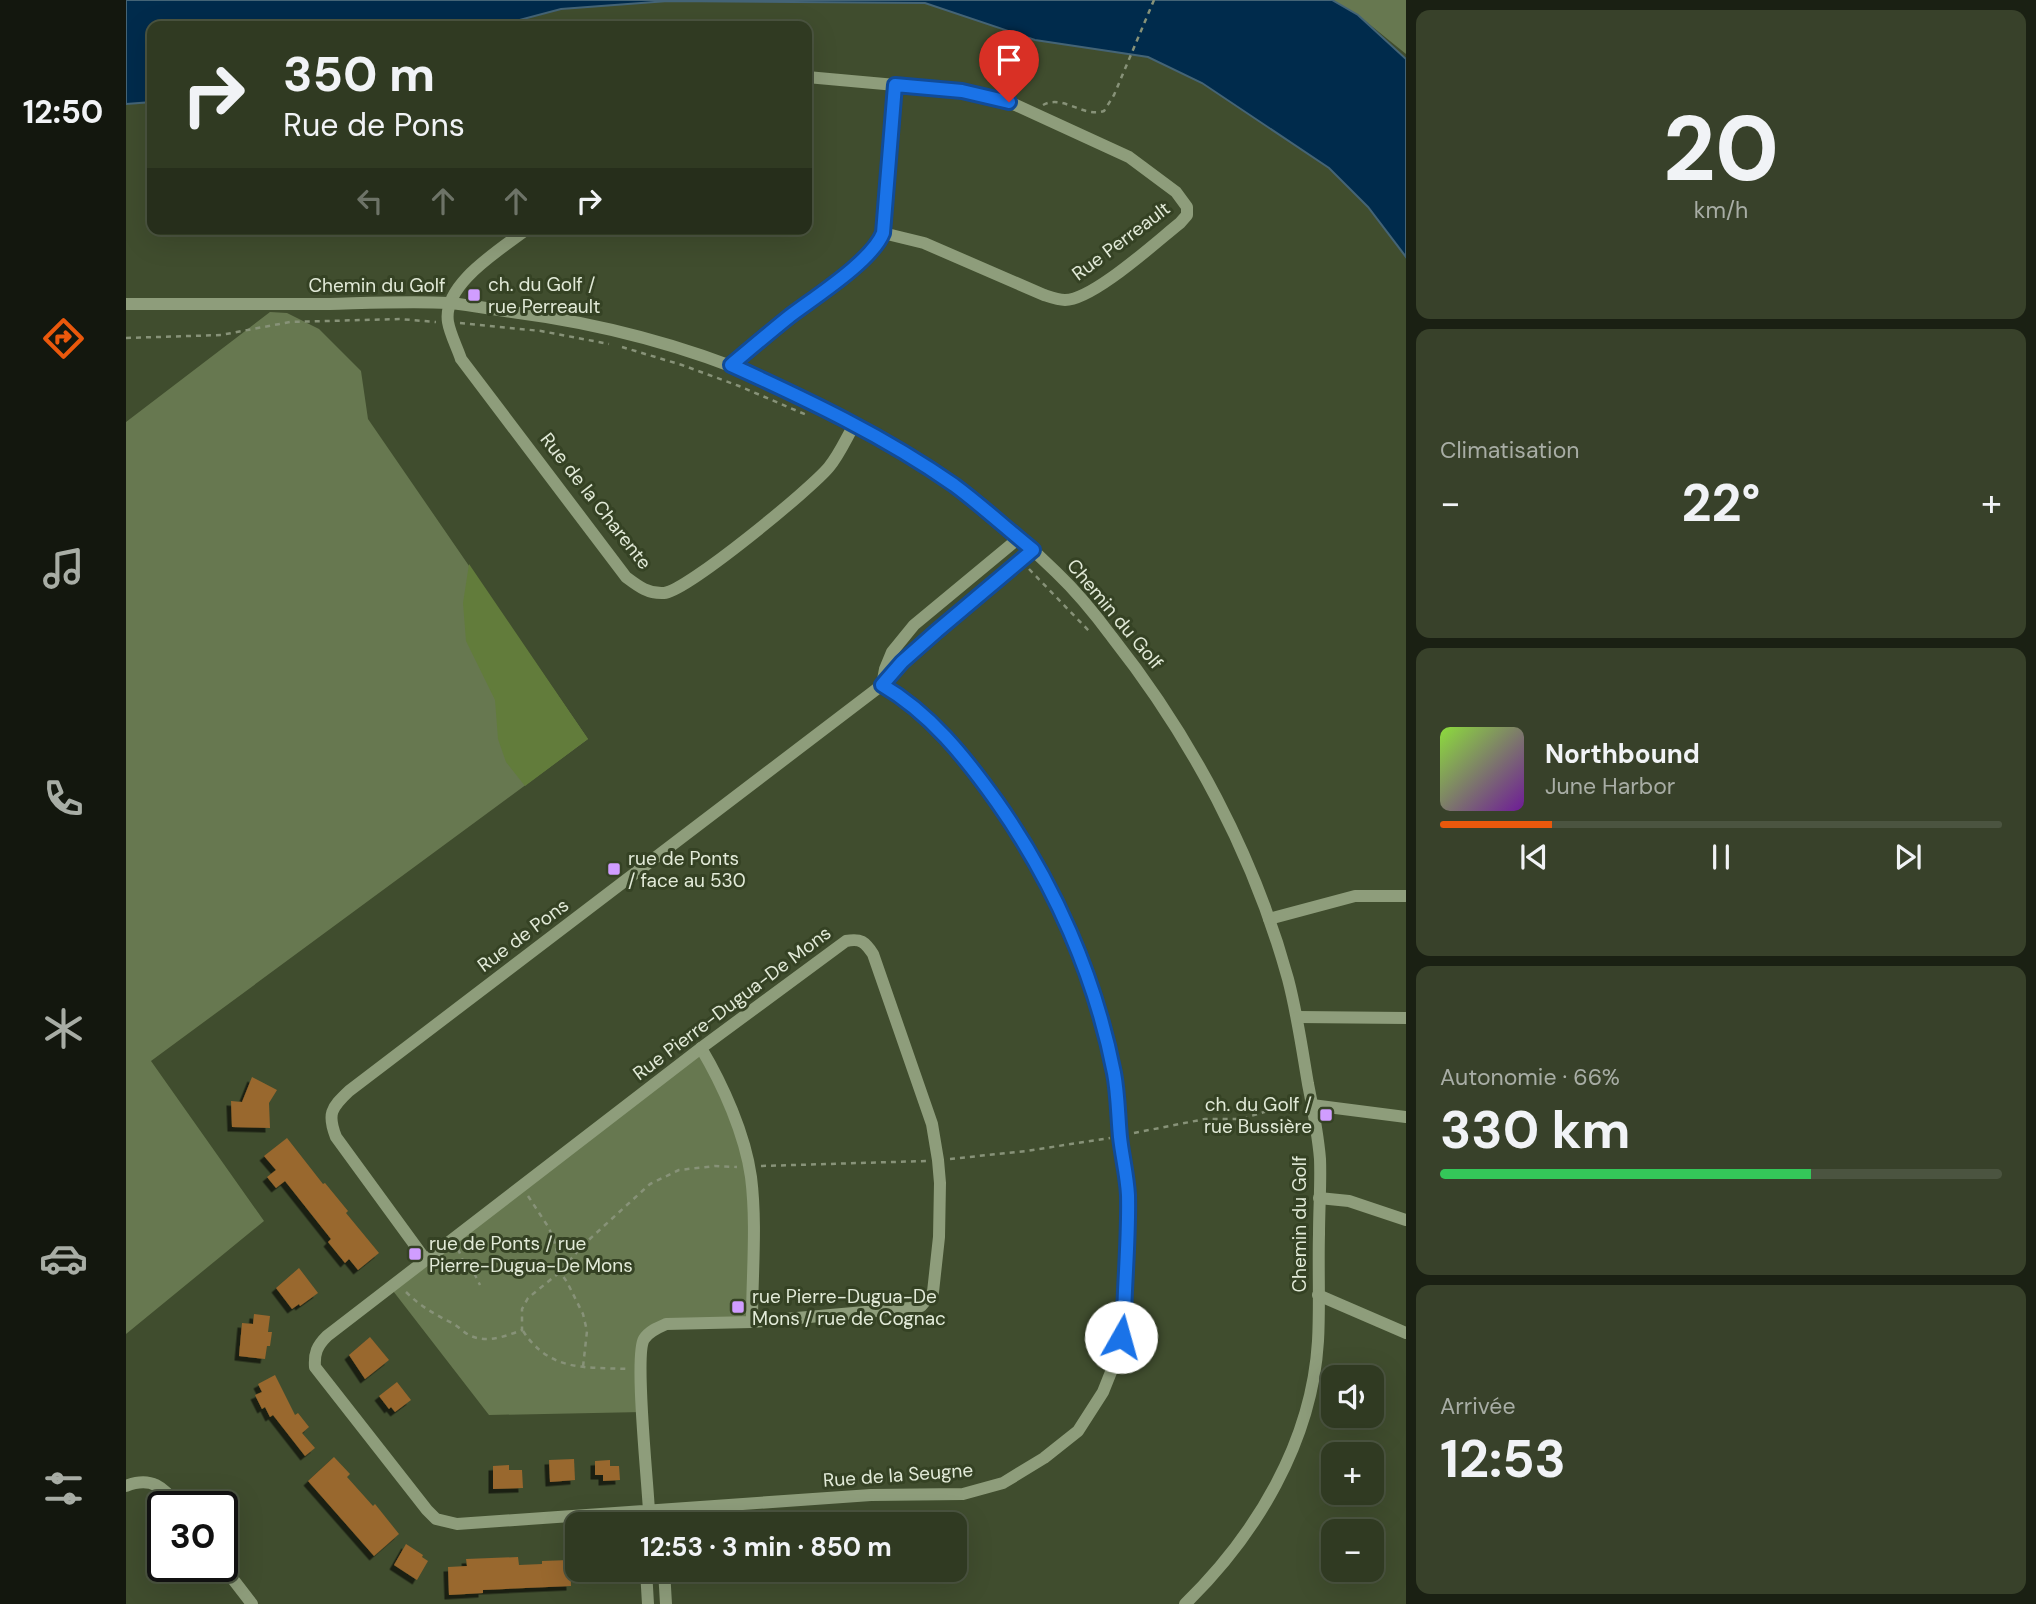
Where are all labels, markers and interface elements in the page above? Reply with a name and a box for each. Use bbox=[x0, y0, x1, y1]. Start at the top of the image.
pin bbox=[979, 30, 1039, 102]
icon: arrive bbox=[990, 41, 1028, 79]
text: 350 m bbox=[283, 42, 435, 106]
icon: right bbox=[168, 49, 259, 140]
text: 20 bbox=[1663, 90, 1779, 208]
text: 12:50 bbox=[23, 91, 103, 133]
text: Rue de Pons bbox=[283, 104, 465, 146]
icon: left bbox=[351, 182, 389, 220]
icon: ahead bbox=[424, 182, 462, 220]
icon: ahead bbox=[497, 182, 535, 220]
icon: right bbox=[570, 182, 608, 220]
text: km/h bbox=[1694, 195, 1748, 225]
street label: Rue Perreault bbox=[1067, 196, 1175, 286]
place label: ch. du Golf / rue Perreault bbox=[488, 272, 600, 319]
street label: Chemin du Golf bbox=[308, 273, 446, 298]
marker: ch. du Golf / rue Perreault bbox=[466, 287, 482, 303]
icon: directions bbox=[39, 314, 88, 363]
street label: Rue de la Charente bbox=[535, 428, 657, 574]
text: Climatisation bbox=[1440, 435, 1579, 465]
text: 22° bbox=[1682, 469, 1760, 537]
text: − bbox=[1440, 478, 1461, 528]
text: + bbox=[1981, 478, 2002, 528]
icon: music bbox=[39, 544, 88, 593]
street label: Chemin du Golf bbox=[1061, 553, 1169, 675]
text: Northbound bbox=[1545, 737, 1700, 771]
text: June Harbor bbox=[1545, 771, 1675, 801]
icon: phone bbox=[39, 774, 88, 823]
icon: previous bbox=[1515, 838, 1553, 876]
icon: pause bbox=[1702, 838, 1740, 876]
icon: next bbox=[1889, 838, 1927, 876]
place label: rue de Ponts / face au 530 bbox=[628, 846, 746, 893]
marker: rue de Ponts / face au 530 bbox=[606, 861, 622, 877]
street label: Rue de Pons bbox=[472, 893, 574, 977]
street label: Rue Pierre-Dugua-De Mons bbox=[628, 920, 836, 1086]
icon: climate bbox=[39, 1004, 88, 1053]
text: Autonomie · 66% bbox=[1440, 1062, 1620, 1092]
place label: ch. du Golf / rue Bussière bbox=[1204, 1092, 1312, 1139]
text: 330 km bbox=[1440, 1096, 1631, 1164]
marker: ch. du Golf / rue Bussière bbox=[1318, 1107, 1334, 1123]
street label: Chemin du Golf bbox=[1287, 1155, 1312, 1293]
place label: rue de Ponts / rue Pierre-Dugua-De Mons bbox=[429, 1231, 633, 1278]
icon: car bbox=[39, 1234, 88, 1283]
marker: rue de Ponts / rue Pierre-Dugua-De Mons bbox=[407, 1246, 423, 1262]
place label: rue Pierre-Dugua-De Mons / rue de Cognac bbox=[752, 1284, 946, 1331]
marker: rue Pierre-Dugua-De Mons / rue de Cognac bbox=[730, 1299, 746, 1315]
position arrow bbox=[1084, 1300, 1158, 1374]
map controls bbox=[1321, 1365, 1384, 1582]
button: sound bbox=[1321, 1365, 1384, 1428]
text: Arrivée bbox=[1440, 1391, 1516, 1421]
text: 12:53 bbox=[1440, 1425, 1566, 1493]
button: + bbox=[1321, 1442, 1384, 1505]
street label: Rue de la Seugne bbox=[822, 1457, 974, 1493]
icon: filters bbox=[39, 1464, 88, 1513]
speed limit sign: 30 bbox=[147, 1491, 238, 1582]
button: − bbox=[1321, 1519, 1384, 1582]
text: 12:53 · 3 min · 850 m bbox=[640, 1530, 892, 1564]

